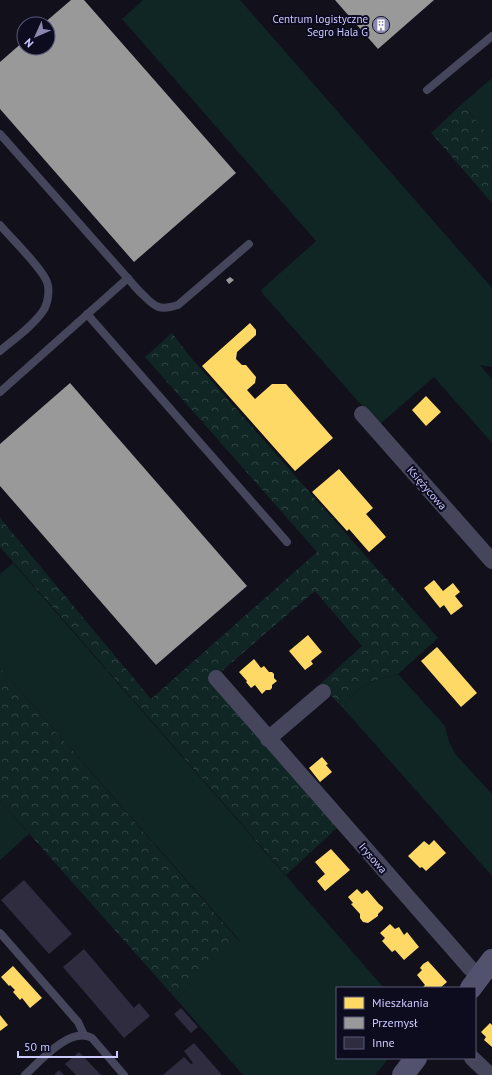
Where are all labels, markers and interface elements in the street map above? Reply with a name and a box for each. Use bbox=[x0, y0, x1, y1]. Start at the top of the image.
place label: Centrum logistyczne Segro Hala G bbox=[273, 12, 368, 39]
building icon: Centrum logistyczne Segro Hala G bbox=[371, 15, 391, 35]
north arrow bbox=[16, 16, 56, 56]
text: N bbox=[21, 36, 36, 51]
street label: Księżycowa bbox=[404, 463, 450, 513]
street label: Irysowa bbox=[356, 840, 390, 876]
legend bbox=[336, 987, 476, 1059]
text: Mieszkania bbox=[372, 995, 429, 1010]
text: Przemysł bbox=[372, 1015, 418, 1030]
scale bar bbox=[18, 1033, 117, 1059]
text: Inne bbox=[372, 1035, 395, 1050]
text: 50 m bbox=[24, 1039, 50, 1054]

